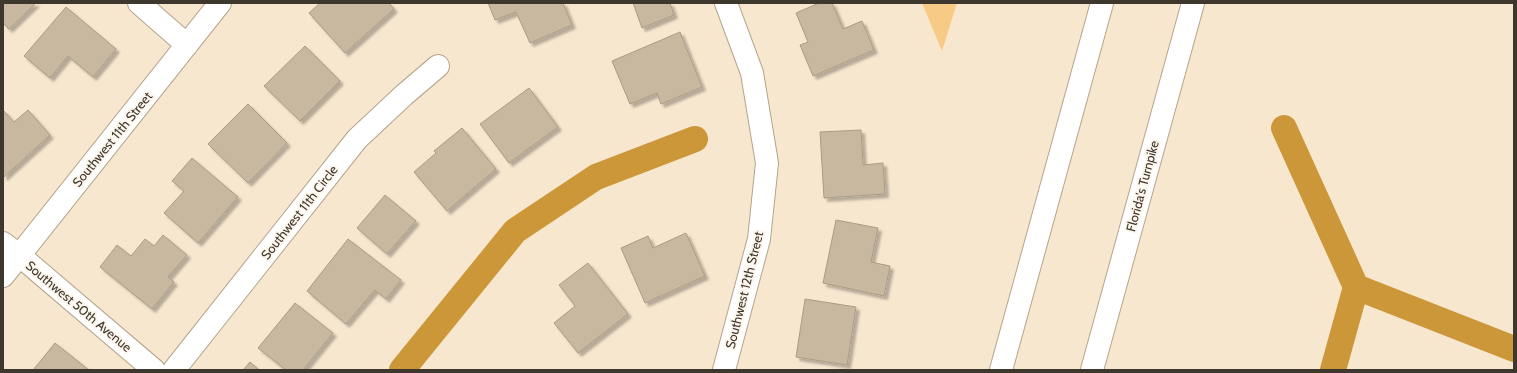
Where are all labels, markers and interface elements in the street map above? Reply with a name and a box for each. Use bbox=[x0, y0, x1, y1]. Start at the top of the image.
street label: Southwest 11th Street bbox=[69, 88, 156, 190]
street label: Florida's Turnpike bbox=[1122, 138, 1162, 233]
street label: Southwest 11th Circle bbox=[257, 161, 341, 262]
street label: Southwest 12th Street bbox=[722, 229, 766, 350]
street label: Southwest 50th Avenue bbox=[23, 257, 135, 355]

